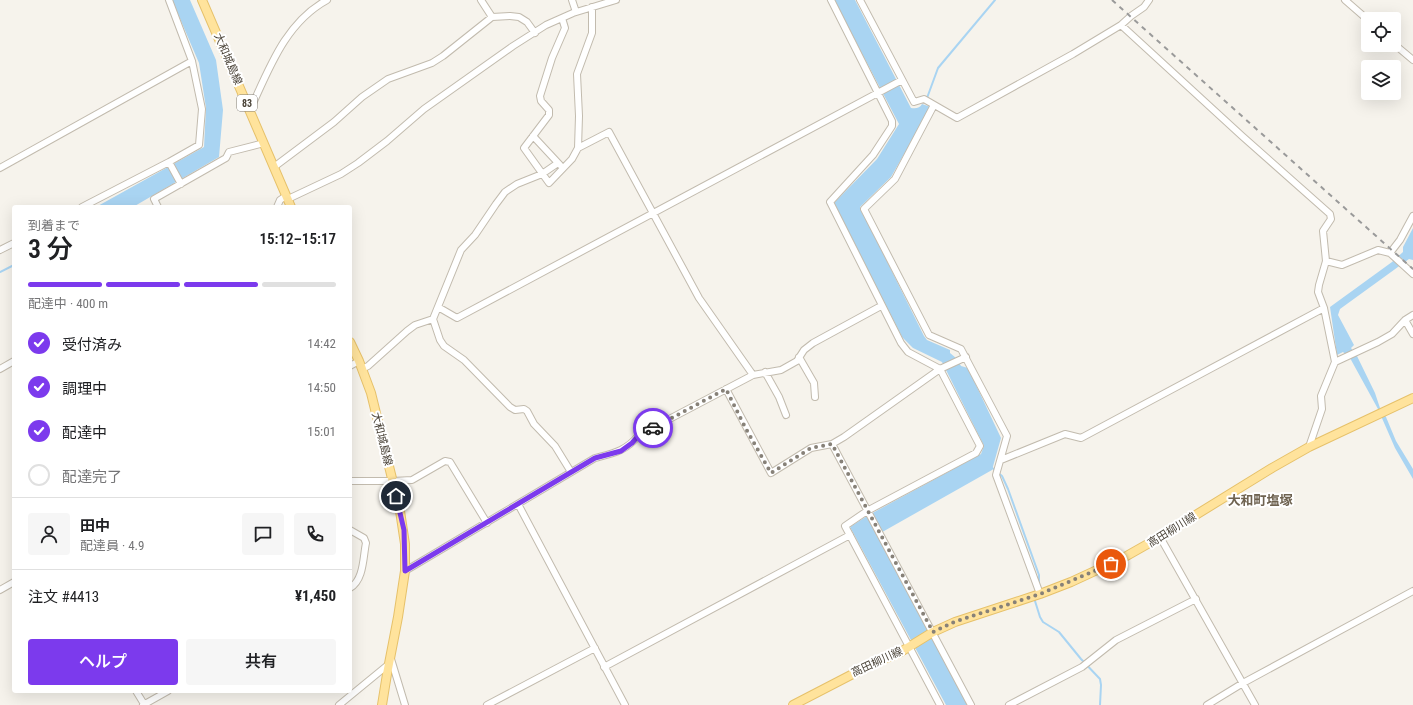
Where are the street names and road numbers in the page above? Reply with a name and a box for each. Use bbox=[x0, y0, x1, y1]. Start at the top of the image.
street label: 大和城島線 bbox=[211, 31, 245, 87]
road number: 83 bbox=[237, 95, 257, 111]
street label: 大和城島線 bbox=[369, 411, 395, 467]
street label: 高田柳川線 bbox=[1145, 510, 1199, 550]
street label: 高田柳川線 bbox=[849, 644, 905, 680]

